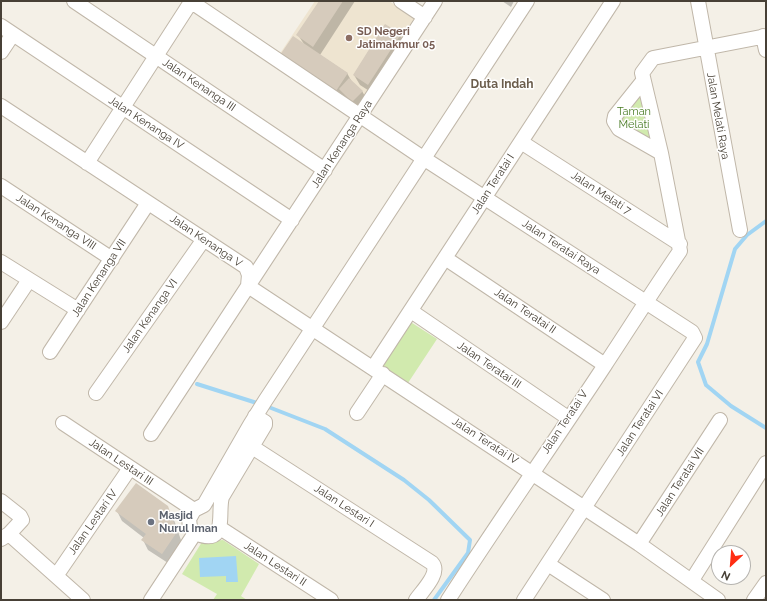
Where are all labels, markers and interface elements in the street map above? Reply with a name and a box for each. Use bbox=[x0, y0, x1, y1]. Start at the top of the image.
place label: SD Negeri Jatimakmur 05 bbox=[357, 25, 435, 51]
marker: SD Negeri Jatimakmur 05 bbox=[344, 33, 354, 43]
street label: Jalan Kenanga III bbox=[160, 56, 238, 114]
street label: Jalan Melati Raya bbox=[704, 72, 732, 160]
district label: Duta Indah bbox=[471, 77, 533, 91]
street label: Jalan Kenanga IV bbox=[106, 94, 186, 152]
street label: Jalan Kenanga Raya bbox=[309, 98, 375, 190]
park label: Taman Melati bbox=[617, 105, 651, 131]
street label: Jalan Teratai I bbox=[469, 152, 517, 216]
street label: Jalan Melati 7 bbox=[568, 169, 634, 217]
street label: Jalan Kenanga VIII bbox=[14, 191, 98, 253]
street label: Jalan Kenanga V bbox=[167, 212, 245, 270]
street label: Jalan Teratai Raya bbox=[519, 217, 603, 277]
street label: Jalan Kenanga VII bbox=[69, 237, 129, 319]
street label: Jalan Kenanga VI bbox=[120, 276, 180, 356]
street label: Jalan Teratai II bbox=[492, 286, 558, 336]
street label: Jalan Teratai III bbox=[455, 339, 523, 391]
street label: Jalan Teratai VI bbox=[614, 387, 666, 459]
street label: Jalan Teratai V bbox=[539, 388, 591, 456]
street label: Jalan Teratai IV bbox=[449, 415, 521, 467]
street label: Jalan Lestari III bbox=[86, 436, 156, 488]
street label: Jalan Teratai VII bbox=[653, 445, 707, 519]
street label: Jalan Lestari I bbox=[312, 482, 376, 530]
street label: Jalan Lestari IV bbox=[66, 487, 120, 557]
place label: Masjid Nurul Iman bbox=[159, 509, 218, 535]
marker: Masjid Nurul Iman bbox=[146, 517, 156, 527]
street label: Jalan Lestari II bbox=[241, 539, 309, 589]
north arrow bbox=[711, 545, 751, 585]
text: N bbox=[719, 568, 733, 583]

